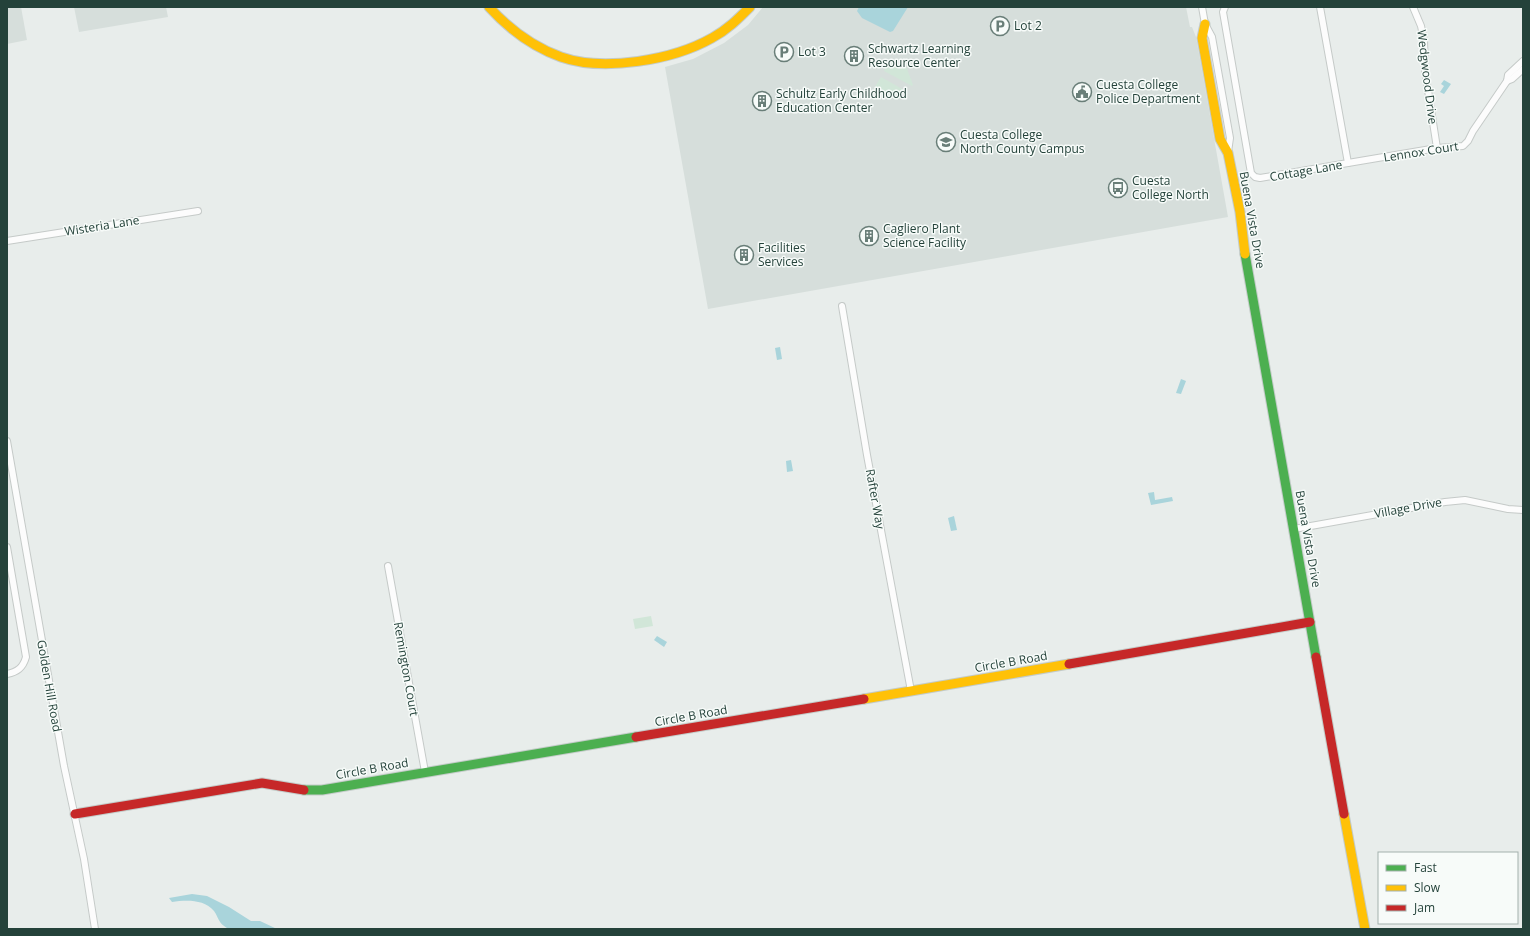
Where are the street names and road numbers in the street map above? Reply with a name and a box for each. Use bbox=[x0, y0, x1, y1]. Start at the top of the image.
street label: Wedgwood Drive bbox=[1413, 29, 1442, 125]
street label: Lennox Court bbox=[1382, 137, 1460, 166]
street label: Cottage Lane bbox=[1268, 156, 1344, 185]
street label: Buena Vista Drive bbox=[1236, 170, 1269, 270]
street label: Wisteria Lane bbox=[63, 211, 141, 240]
street label: Rafter Way bbox=[862, 467, 889, 531]
street label: Buena Vista Drive bbox=[1292, 489, 1325, 589]
street label: Village Drive bbox=[1373, 493, 1443, 522]
street label: Remington Court bbox=[390, 620, 423, 717]
street label: Golden Hill Road bbox=[33, 639, 66, 733]
street label: Circle B Road bbox=[973, 647, 1049, 676]
street label: Circle B Road bbox=[653, 701, 729, 730]
street label: Circle B Road bbox=[334, 754, 410, 783]

